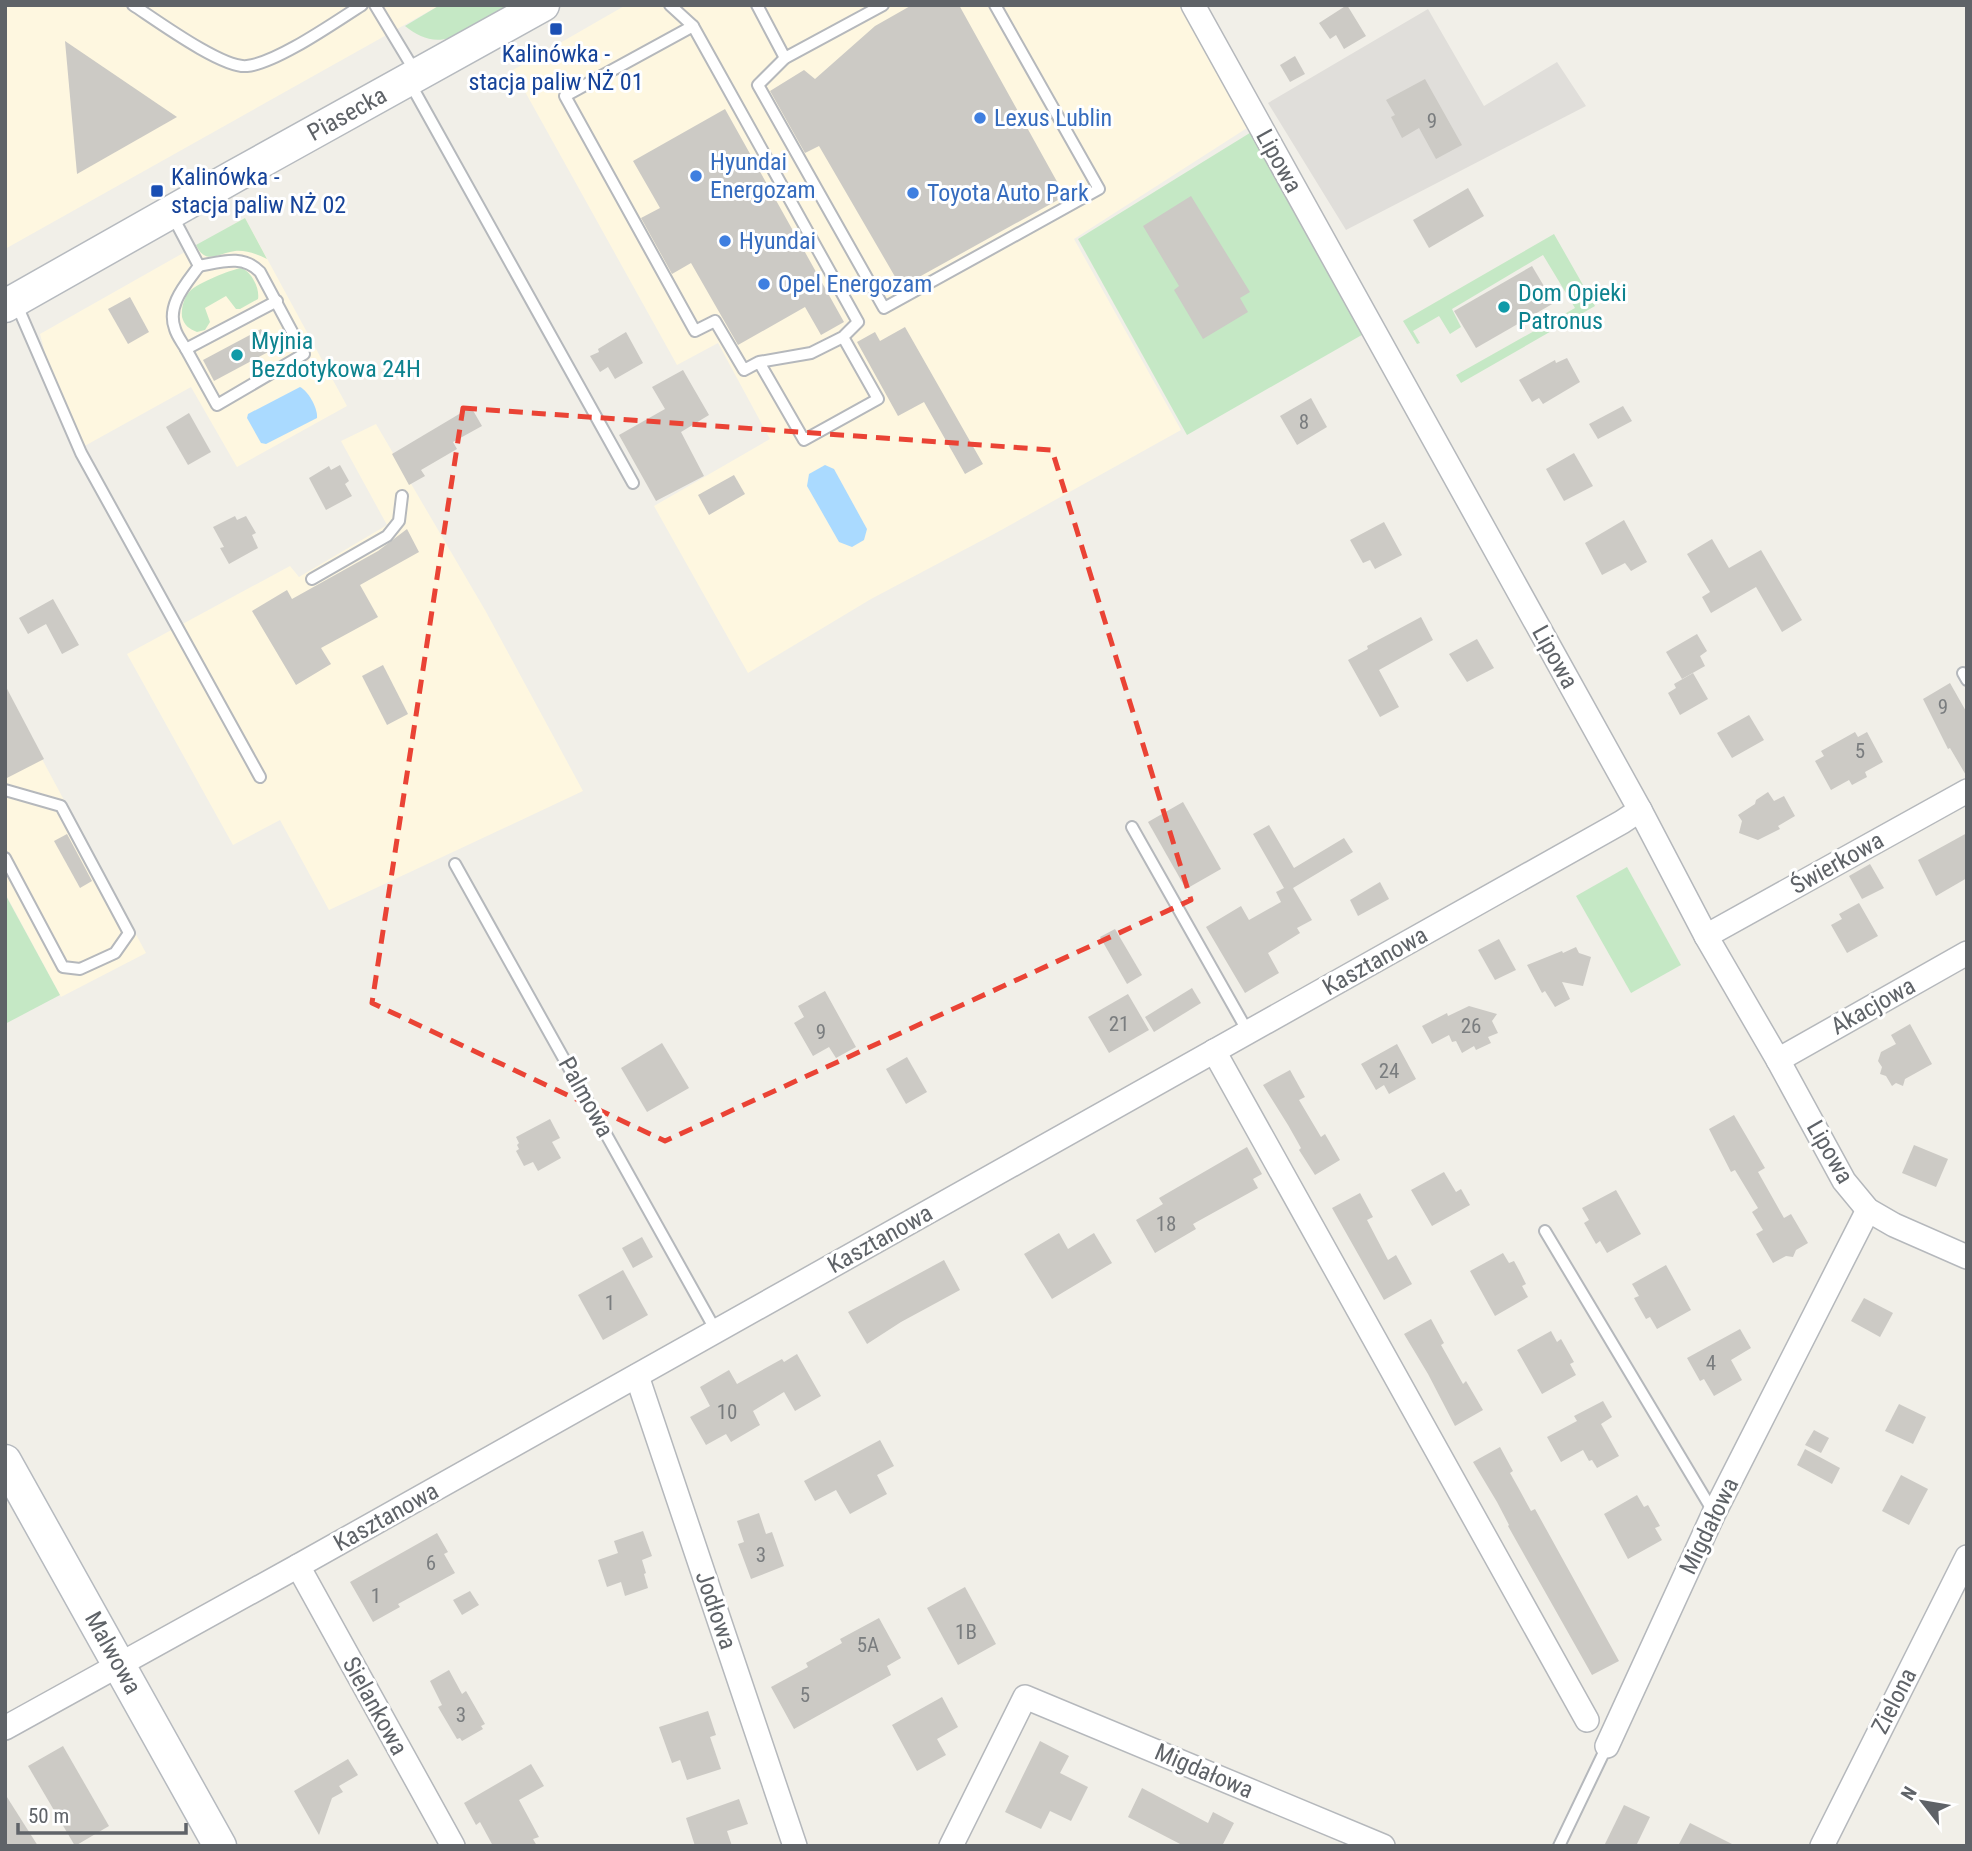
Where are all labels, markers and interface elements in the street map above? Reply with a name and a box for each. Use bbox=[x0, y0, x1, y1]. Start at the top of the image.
marker: Kalinówka - stacja paliw NŻ 01 bbox=[548, 21, 564, 37]
place label: Kalinówka - stacja paliw NŻ 01 bbox=[468, 40, 644, 96]
street label: Piasecka bbox=[303, 81, 391, 147]
place label: Lexus Lublin bbox=[994, 104, 1112, 132]
house number: 9 bbox=[1427, 109, 1437, 133]
marker: Lexus Lublin bbox=[972, 110, 988, 126]
street label: Lipowa bbox=[1250, 125, 1308, 197]
place label: Hyundai Energozam bbox=[710, 148, 816, 204]
place label: Kalinówka - stacja paliw NŻ 02 bbox=[171, 163, 346, 219]
marker: Hyundai Energozam bbox=[688, 168, 704, 184]
place label: Toyota Auto Park bbox=[927, 179, 1089, 207]
marker: Kalinówka - stacja paliw NŻ 02 bbox=[149, 183, 165, 199]
marker: Toyota Auto Park bbox=[905, 185, 921, 201]
place label: Hyundai bbox=[739, 227, 816, 255]
marker: Hyundai bbox=[717, 233, 733, 249]
place label: Opel Energozam bbox=[778, 270, 932, 298]
marker: Opel Energozam bbox=[756, 276, 772, 292]
place label: Dom Opieki Patronus bbox=[1518, 279, 1627, 335]
marker: Dom Opieki Patronus bbox=[1496, 299, 1512, 315]
place label: Myjnia Bezdotykowa 24H bbox=[251, 327, 421, 383]
marker: Myjnia Bezdotykowa 24H bbox=[229, 347, 245, 363]
house number: 8 bbox=[1299, 410, 1309, 434]
street label: Lipowa bbox=[1526, 621, 1584, 693]
house number: 9 bbox=[1938, 695, 1948, 719]
house number: 5 bbox=[1855, 739, 1865, 763]
street label: Świerkowa bbox=[1786, 826, 1888, 900]
street label: Kasztanowa bbox=[1318, 921, 1432, 1001]
street label: Akacjowa bbox=[1826, 972, 1920, 1040]
house number: 21 bbox=[1109, 1012, 1129, 1036]
house number: 26 bbox=[1461, 1014, 1481, 1038]
house number: 9 bbox=[816, 1020, 826, 1044]
street label: Palmowa bbox=[553, 1052, 619, 1142]
house number: 24 bbox=[1379, 1059, 1399, 1083]
street label: Lipowa bbox=[1801, 1116, 1859, 1188]
street label: Kasztanowa bbox=[823, 1199, 937, 1279]
house number: 18 bbox=[1156, 1212, 1176, 1236]
house number: 1 bbox=[605, 1291, 615, 1315]
house number: 4 bbox=[1706, 1351, 1716, 1375]
house number: 10 bbox=[717, 1400, 737, 1424]
street label: Migdałowa bbox=[1674, 1473, 1744, 1579]
street label: Kasztanowa bbox=[329, 1477, 443, 1557]
house number: 3 bbox=[756, 1543, 766, 1567]
house number: 6 bbox=[426, 1551, 436, 1575]
street label: Jodłowa bbox=[690, 1567, 742, 1653]
house number: 1 bbox=[371, 1584, 381, 1608]
street label: Malwowa bbox=[79, 1607, 147, 1699]
house number: 1B bbox=[955, 1620, 977, 1644]
house number: 5A bbox=[857, 1633, 879, 1657]
street label: Sielankowa bbox=[337, 1652, 413, 1760]
street label: Zielona bbox=[1866, 1663, 1922, 1739]
house number: 5 bbox=[800, 1683, 810, 1707]
house number: 3 bbox=[456, 1703, 466, 1727]
street label: Migdałowa bbox=[1151, 1738, 1257, 1804]
north arrow bbox=[1888, 1767, 1958, 1837]
text: N bbox=[1896, 1783, 1922, 1804]
scale bar bbox=[18, 1792, 186, 1836]
text: 50 m bbox=[28, 1804, 69, 1828]

